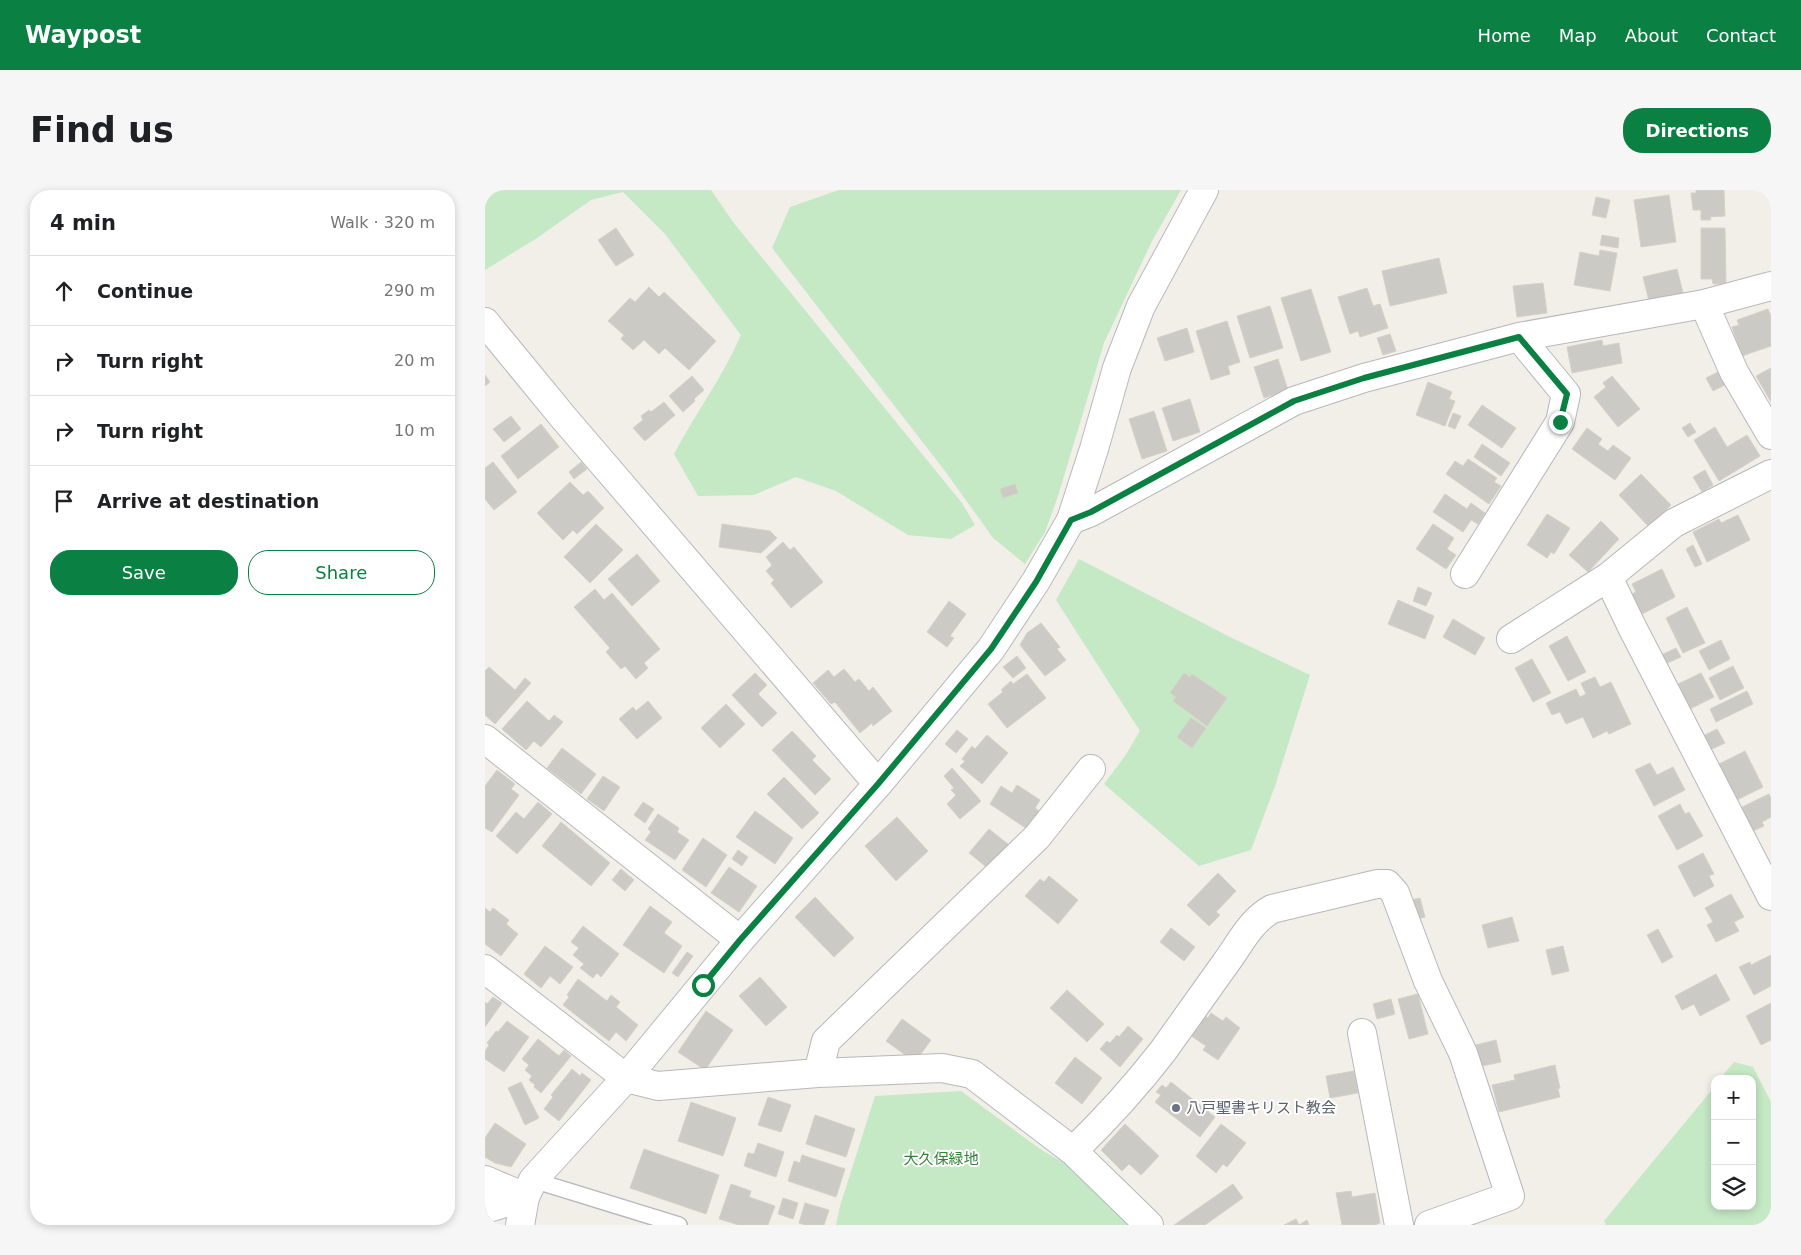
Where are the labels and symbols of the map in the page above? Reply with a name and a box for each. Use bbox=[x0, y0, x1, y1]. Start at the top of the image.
route end bbox=[1549, 411, 1572, 434]
route start bbox=[692, 974, 715, 997]
place label: 八戸聖書キリスト教会 bbox=[1186, 1099, 1336, 1117]
marker: 八戸聖書キリスト教会 bbox=[1170, 1102, 1182, 1114]
park label: 大久保緑地 bbox=[903, 1150, 979, 1168]

